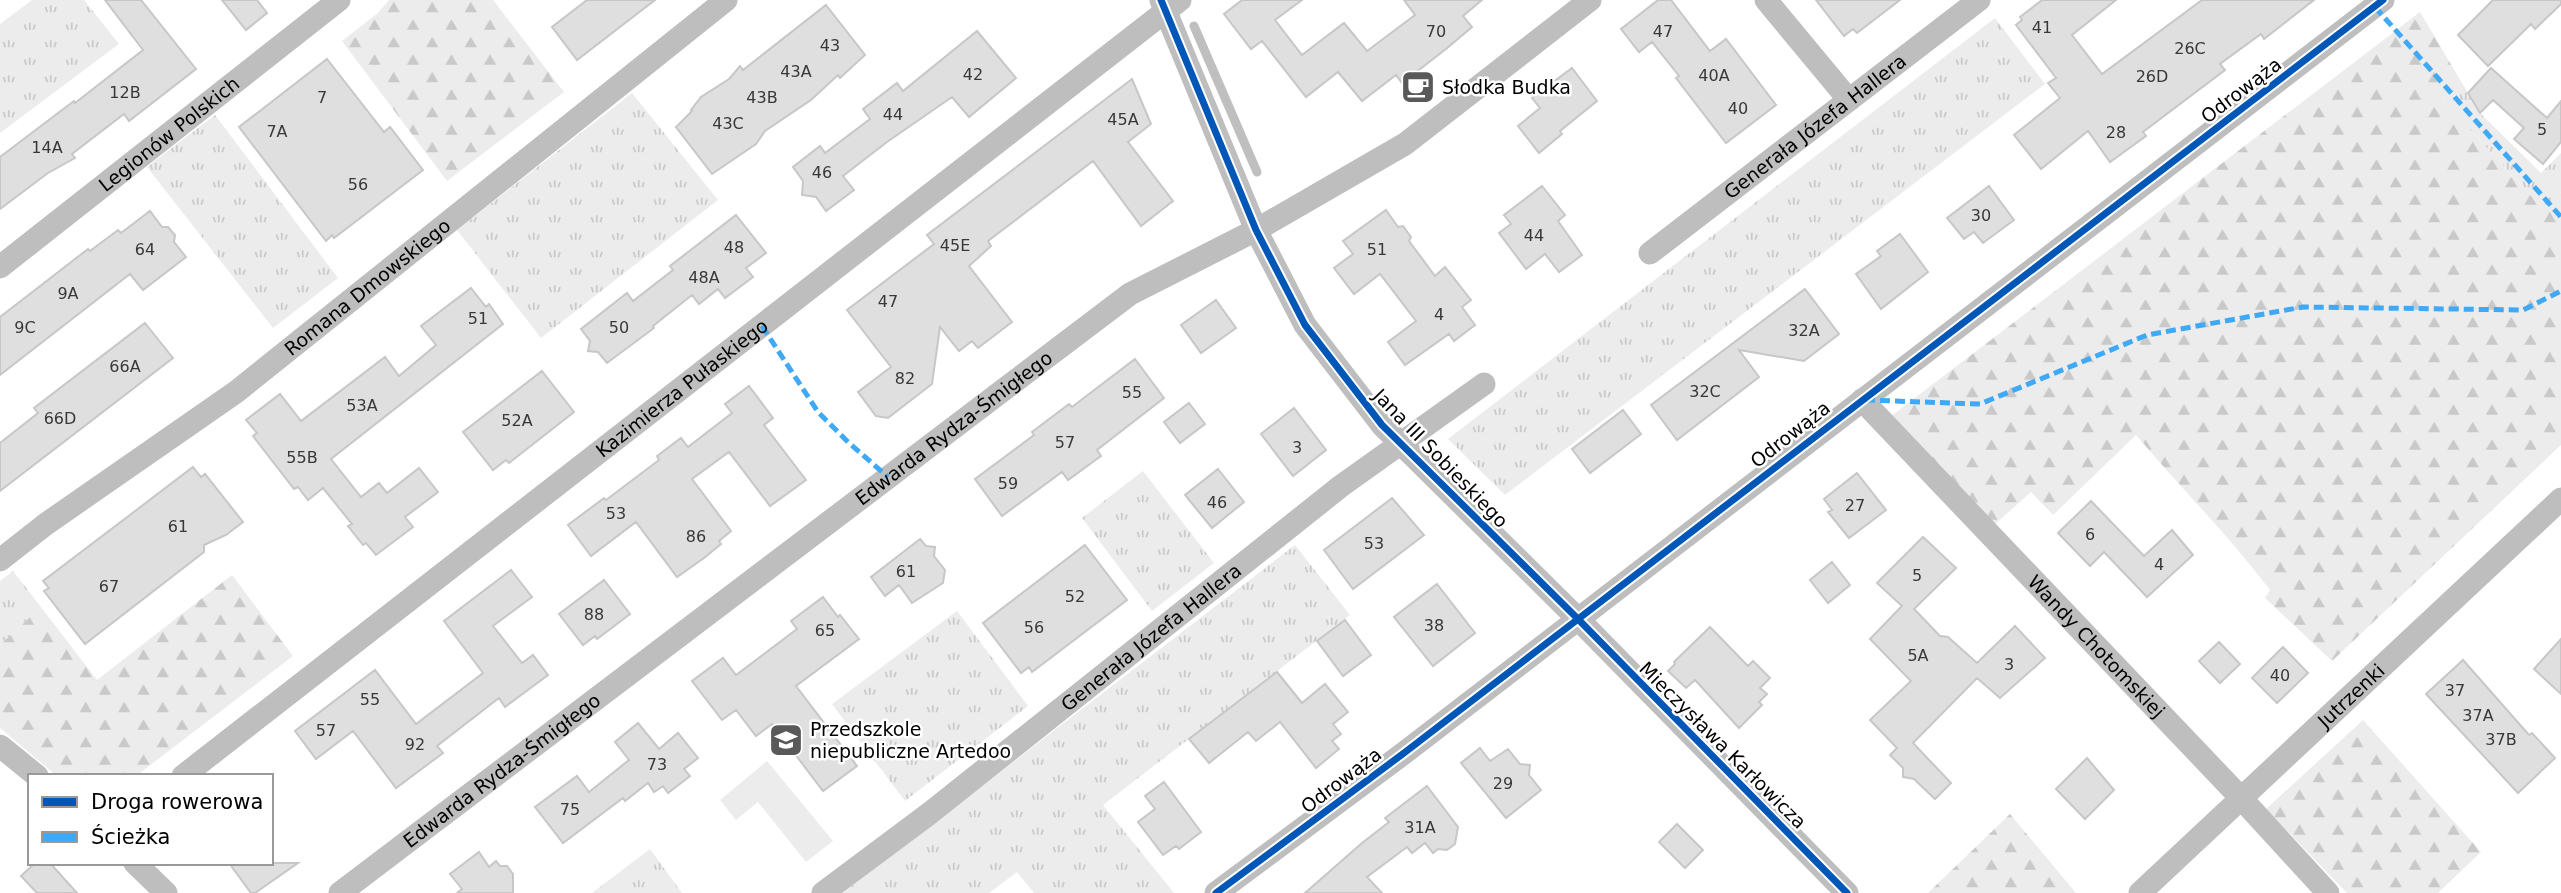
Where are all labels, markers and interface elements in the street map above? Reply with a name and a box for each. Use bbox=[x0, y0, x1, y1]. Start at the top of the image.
house number: 41 bbox=[2032, 18, 2052, 37]
house number: 70 bbox=[1426, 22, 1446, 41]
house number: 47 bbox=[1653, 22, 1673, 41]
house number: 43 bbox=[820, 36, 840, 55]
house number: 26C bbox=[2174, 39, 2206, 58]
street label: Generała Józefa Hallera bbox=[1719, 49, 1910, 203]
street label: Odrowąża bbox=[2197, 53, 2285, 127]
house number: 43A bbox=[780, 62, 812, 81]
house number: 42 bbox=[963, 65, 983, 84]
house number: 40A bbox=[1698, 66, 1730, 85]
house number: 26D bbox=[2136, 67, 2168, 86]
cafe icon: Słodka Budka bbox=[1399, 68, 1437, 106]
street label: Legionów Polskich bbox=[94, 72, 244, 196]
place label: Słodka Budka bbox=[1442, 76, 1571, 98]
house number: 12B bbox=[109, 83, 141, 102]
house number: 7 bbox=[317, 88, 327, 107]
house number: 43B bbox=[746, 88, 778, 107]
house number: 40 bbox=[1728, 99, 1748, 118]
house number: 44 bbox=[883, 105, 903, 124]
house number: 45A bbox=[1107, 110, 1139, 129]
house number: 43C bbox=[712, 114, 744, 133]
house number: 5 bbox=[2537, 120, 2547, 139]
house number: 7A bbox=[266, 122, 288, 141]
house number: 28 bbox=[2106, 123, 2126, 142]
house number: 14A bbox=[31, 138, 63, 157]
house number: 46 bbox=[812, 163, 832, 182]
house number: 56 bbox=[348, 175, 368, 194]
house number: 30 bbox=[1971, 206, 1991, 225]
street label: Romana Dmowskiego bbox=[280, 214, 455, 360]
house number: 44 bbox=[1524, 226, 1544, 245]
house number: 45E bbox=[940, 236, 970, 255]
house number: 48 bbox=[724, 238, 744, 257]
house number: 64 bbox=[135, 240, 155, 259]
house number: 51 bbox=[1367, 240, 1387, 259]
house number: 48A bbox=[688, 268, 720, 287]
house number: 9A bbox=[57, 284, 79, 303]
house number: 47 bbox=[878, 292, 898, 311]
house number: 4 bbox=[1434, 305, 1444, 324]
house number: 51 bbox=[468, 309, 488, 328]
street label: Kazimierza Pułaskiego bbox=[591, 314, 772, 462]
house number: 9C bbox=[14, 318, 36, 337]
house number: 50 bbox=[609, 318, 629, 337]
house number: 32A bbox=[1788, 321, 1820, 340]
street label: Edwarda Rydza-Śmigłego bbox=[851, 346, 1056, 509]
house number: 66A bbox=[109, 357, 141, 376]
house number: 82 bbox=[895, 369, 915, 388]
house number: 32C bbox=[1689, 382, 1721, 401]
house number: 55 bbox=[1122, 383, 1142, 402]
street label: Jana III Sobieskiego bbox=[1368, 383, 1513, 532]
house number: 53A bbox=[346, 396, 378, 415]
street label: Odrowąża bbox=[1746, 396, 1834, 472]
house number: 66D bbox=[44, 409, 76, 428]
house number: 52A bbox=[501, 411, 533, 430]
house number: 57 bbox=[1055, 433, 1075, 452]
house number: 3 bbox=[1292, 438, 1302, 457]
house number: 55B bbox=[286, 448, 318, 467]
house number: 59 bbox=[998, 474, 1018, 493]
house number: 46 bbox=[1207, 493, 1227, 512]
house number: 27 bbox=[1845, 496, 1865, 515]
house number: 53 bbox=[606, 504, 626, 523]
house number: 61 bbox=[168, 517, 188, 536]
house number: 6 bbox=[2085, 525, 2095, 544]
house number: 86 bbox=[686, 527, 706, 546]
house number: 53 bbox=[1364, 534, 1384, 553]
house number: 4 bbox=[2154, 555, 2164, 574]
street label: Generała Józefa Hallera bbox=[1057, 559, 1245, 715]
house number: 61 bbox=[896, 562, 916, 581]
house number: 5 bbox=[1912, 566, 1922, 585]
street label: Wandy Chotomskiej bbox=[2024, 570, 2169, 722]
house number: 67 bbox=[99, 577, 119, 596]
house number: 52 bbox=[1065, 587, 1085, 606]
house number: 88 bbox=[584, 605, 604, 624]
house number: 38 bbox=[1424, 616, 1444, 635]
house number: 56 bbox=[1024, 618, 1044, 637]
house number: 65 bbox=[815, 621, 835, 640]
house number: 5A bbox=[1907, 646, 1929, 665]
house number: 3 bbox=[2004, 655, 2014, 674]
street label: Mieczysława Karłowicza bbox=[1635, 657, 1811, 833]
street label: Jutrzenki bbox=[2312, 659, 2389, 733]
house number: 40 bbox=[2270, 666, 2290, 685]
house number: 37 bbox=[2445, 681, 2465, 700]
street label: Edwarda Rydza-Śmigłego bbox=[399, 689, 605, 852]
house number: 55 bbox=[360, 690, 380, 709]
house number: 37A bbox=[2462, 706, 2494, 725]
place label: Przedszkole niepubliczne Artedoo bbox=[810, 718, 1011, 762]
house number: 57 bbox=[316, 721, 336, 740]
school or university icon: Przedszkole niepubliczne Artedoo bbox=[767, 721, 805, 759]
house number: 37B bbox=[2485, 730, 2517, 749]
house number: 92 bbox=[405, 735, 425, 754]
street label: Odrowąża bbox=[1297, 743, 1385, 817]
house number: 73 bbox=[647, 755, 667, 774]
legend bbox=[28, 774, 273, 865]
house number: 29 bbox=[1493, 774, 1513, 793]
text: Droga rowerowa bbox=[91, 790, 263, 814]
house number: 75 bbox=[560, 800, 580, 819]
house number: 31A bbox=[1404, 818, 1436, 837]
text: Ścieżka bbox=[91, 824, 170, 849]

